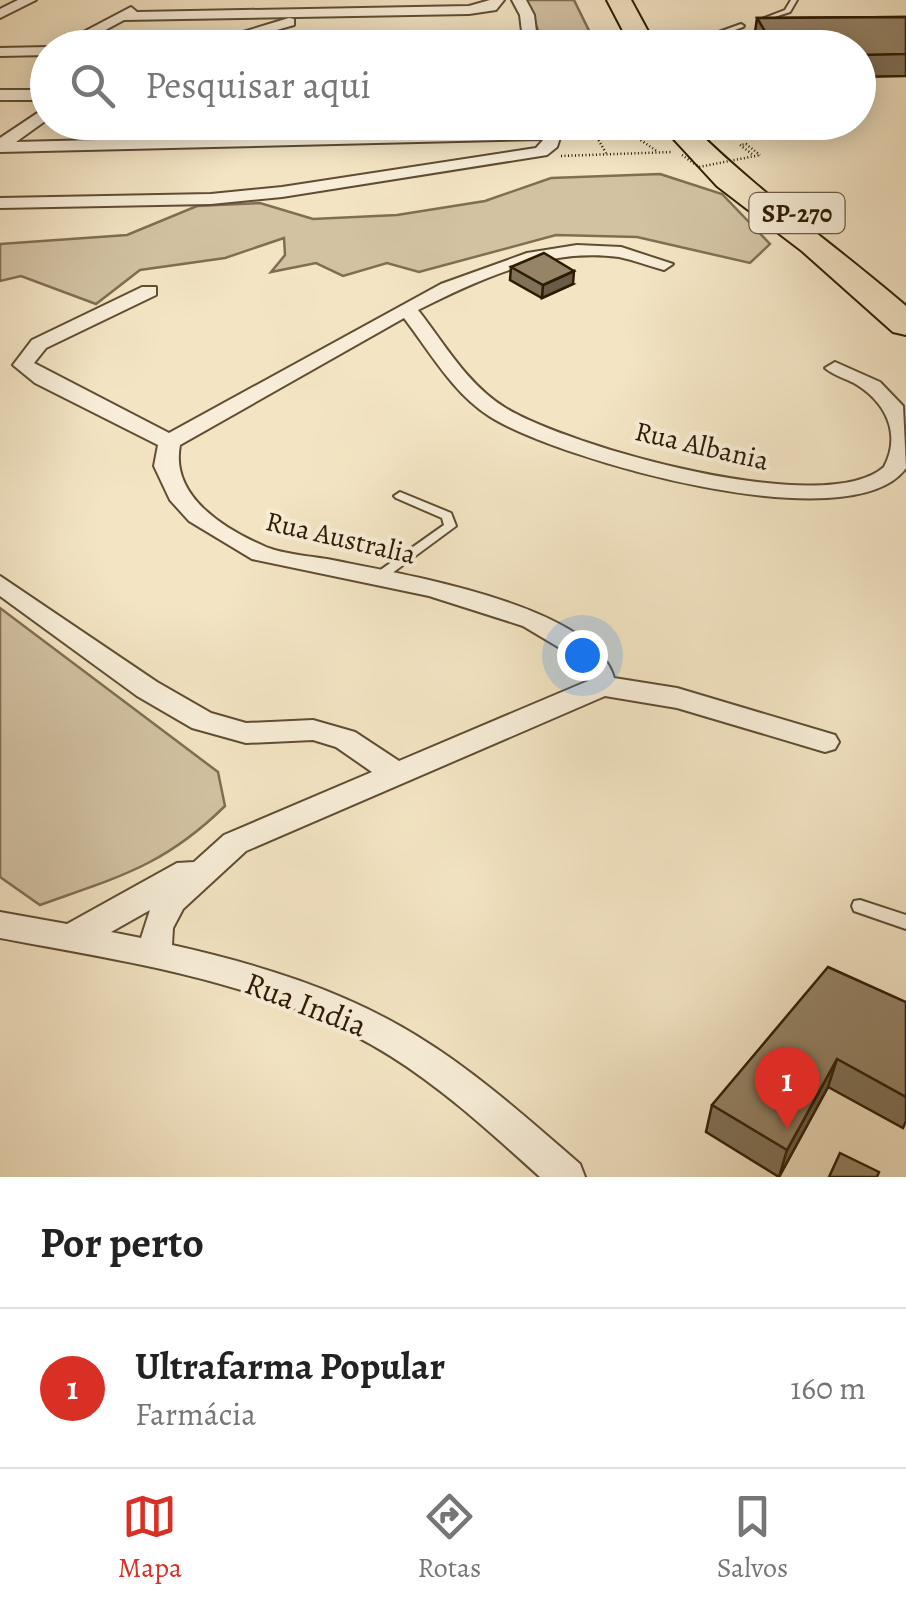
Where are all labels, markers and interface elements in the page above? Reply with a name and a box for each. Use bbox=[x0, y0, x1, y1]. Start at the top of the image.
search box bbox=[30, 30, 876, 140]
icon: search bbox=[65, 58, 120, 113]
text: Pesquisar aqui bbox=[145, 59, 371, 111]
road number: SP-270 bbox=[750, 193, 844, 233]
street label: Rua Albania bbox=[631, 412, 772, 480]
street label: Rua Australia bbox=[262, 502, 419, 574]
your location bbox=[557, 630, 608, 681]
street label: Rua India bbox=[239, 961, 373, 1047]
pin: 1 bbox=[754, 1046, 820, 1129]
text: Por perto bbox=[40, 1214, 204, 1271]
text: Ultrafarma Popular bbox=[135, 1340, 445, 1392]
text: 1 bbox=[67, 1366, 78, 1410]
text: 160 m bbox=[790, 1366, 866, 1410]
text: Farmácia bbox=[135, 1392, 256, 1436]
tab: Mapa bbox=[118, 1489, 182, 1587]
tab: Rotas bbox=[418, 1489, 481, 1587]
tab: Salvos bbox=[717, 1489, 788, 1587]

